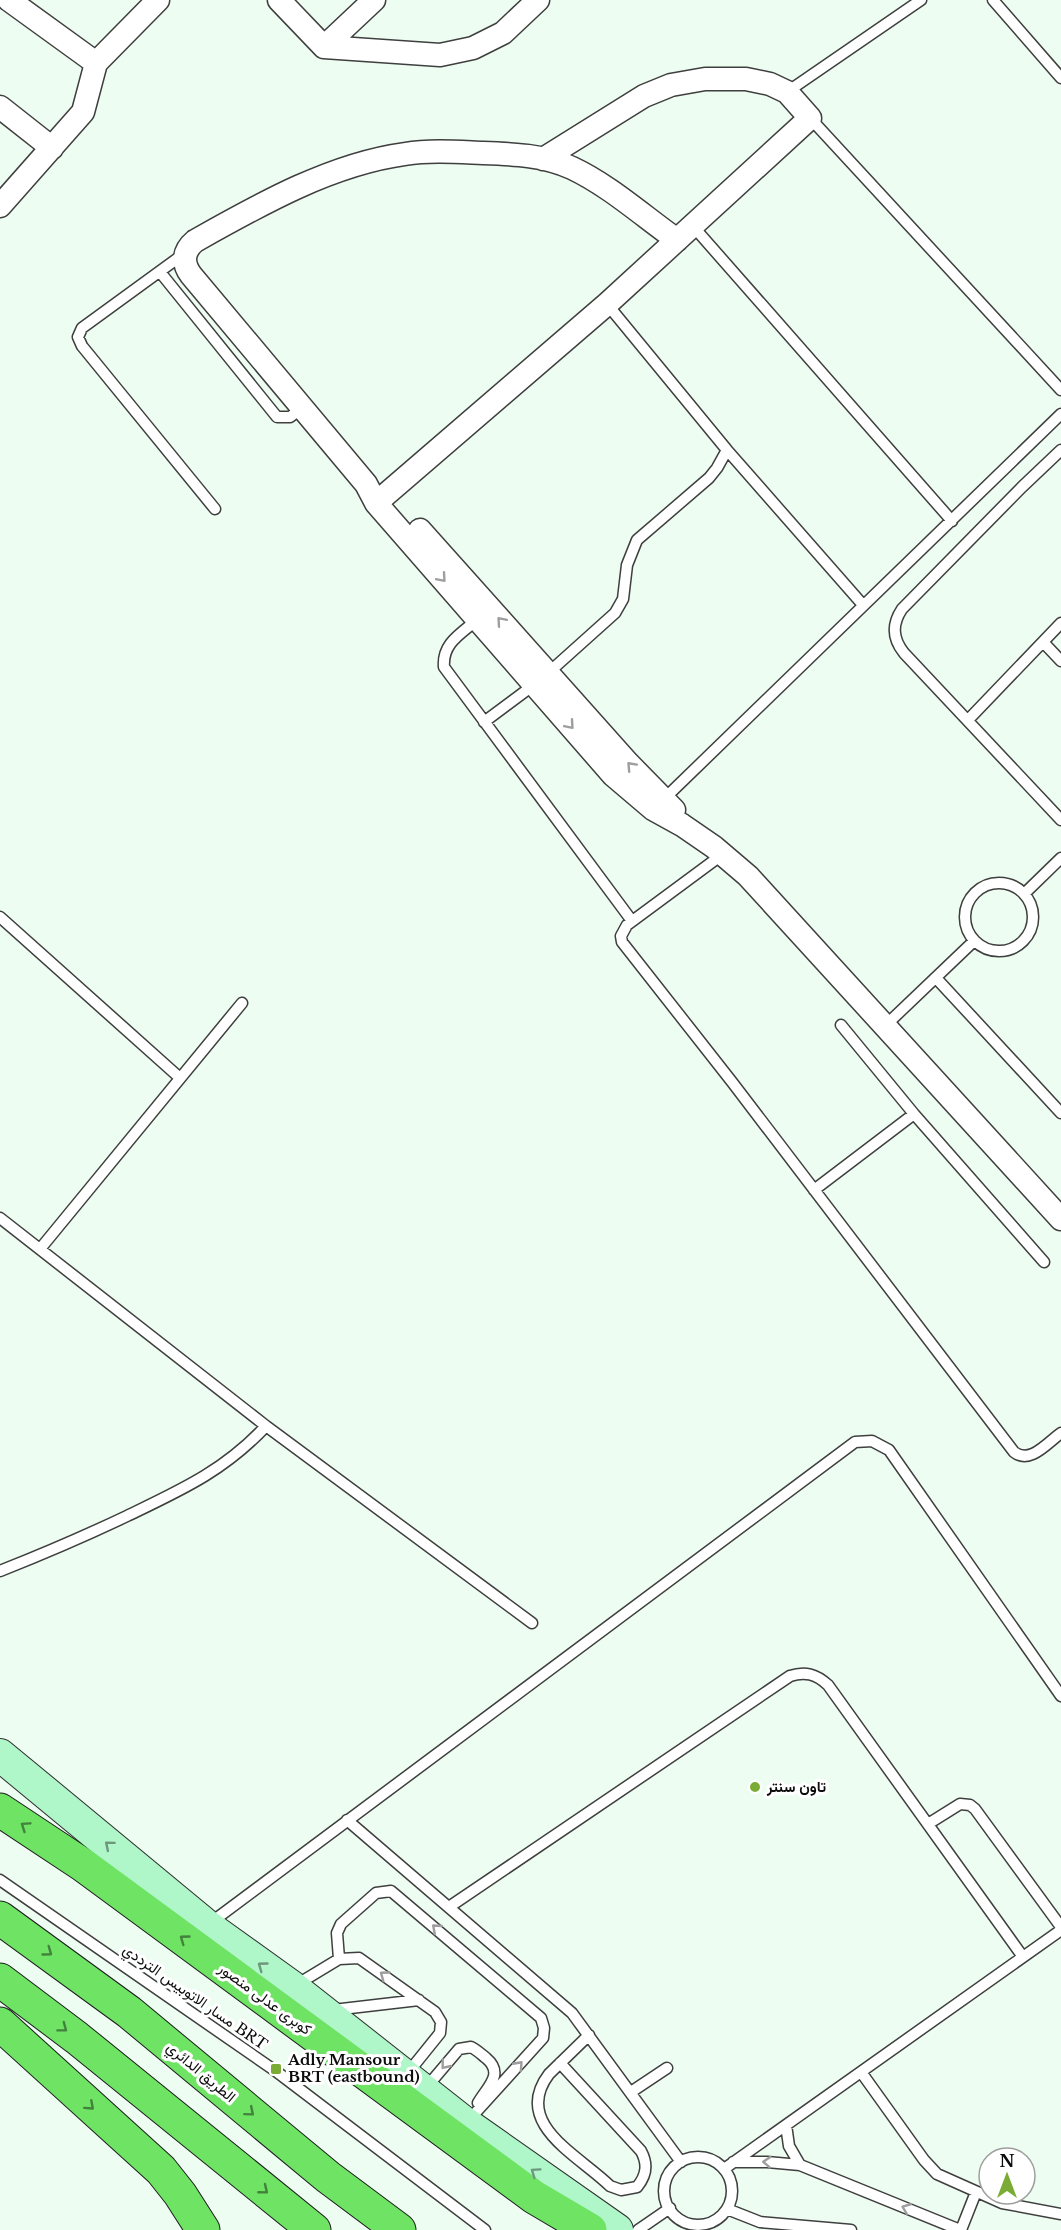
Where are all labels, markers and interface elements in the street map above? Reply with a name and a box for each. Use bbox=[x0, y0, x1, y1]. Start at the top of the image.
one-way arrow bbox=[435, 571, 446, 582]
one-way arrow bbox=[497, 617, 508, 627]
one-way arrow bbox=[563, 718, 574, 729]
one-way arrow bbox=[627, 762, 638, 773]
place label: تاون سنتر bbox=[766, 1777, 826, 1796]
marker: تاون سنتر bbox=[748, 1780, 762, 1794]
one-way arrow bbox=[21, 1822, 32, 1833]
one-way arrow bbox=[105, 1842, 116, 1853]
one-way arrow bbox=[432, 1925, 443, 1936]
one-way arrow bbox=[179, 1936, 190, 1947]
street label: مسار الاتوبيس الترددي BRT bbox=[117, 1939, 271, 2057]
one-way arrow bbox=[41, 1945, 52, 1956]
street label: كوبرى عدلى منصور bbox=[214, 1958, 316, 2040]
one-way arrow bbox=[258, 1962, 269, 1973]
one-way arrow bbox=[379, 1971, 390, 1982]
one-way arrow bbox=[57, 2020, 68, 2031]
street label: الطريق الدائري bbox=[160, 2037, 240, 2109]
place label: Adly Mansour BRT (eastbound) bbox=[287, 2050, 420, 2086]
one-way arrow bbox=[442, 2058, 453, 2069]
one-way arrow bbox=[512, 2061, 523, 2072]
marker: Adly Mansour BRT (eastbound) bbox=[269, 2062, 283, 2076]
one-way arrow bbox=[83, 2098, 94, 2109]
one-way arrow bbox=[243, 2105, 254, 2116]
north arrow bbox=[977, 2146, 1037, 2206]
text: N bbox=[999, 2151, 1015, 2171]
one-way arrow bbox=[762, 2155, 771, 2168]
one-way arrow bbox=[530, 2168, 541, 2179]
one-way arrow bbox=[257, 2182, 268, 2193]
one-way arrow bbox=[901, 2203, 912, 2215]

